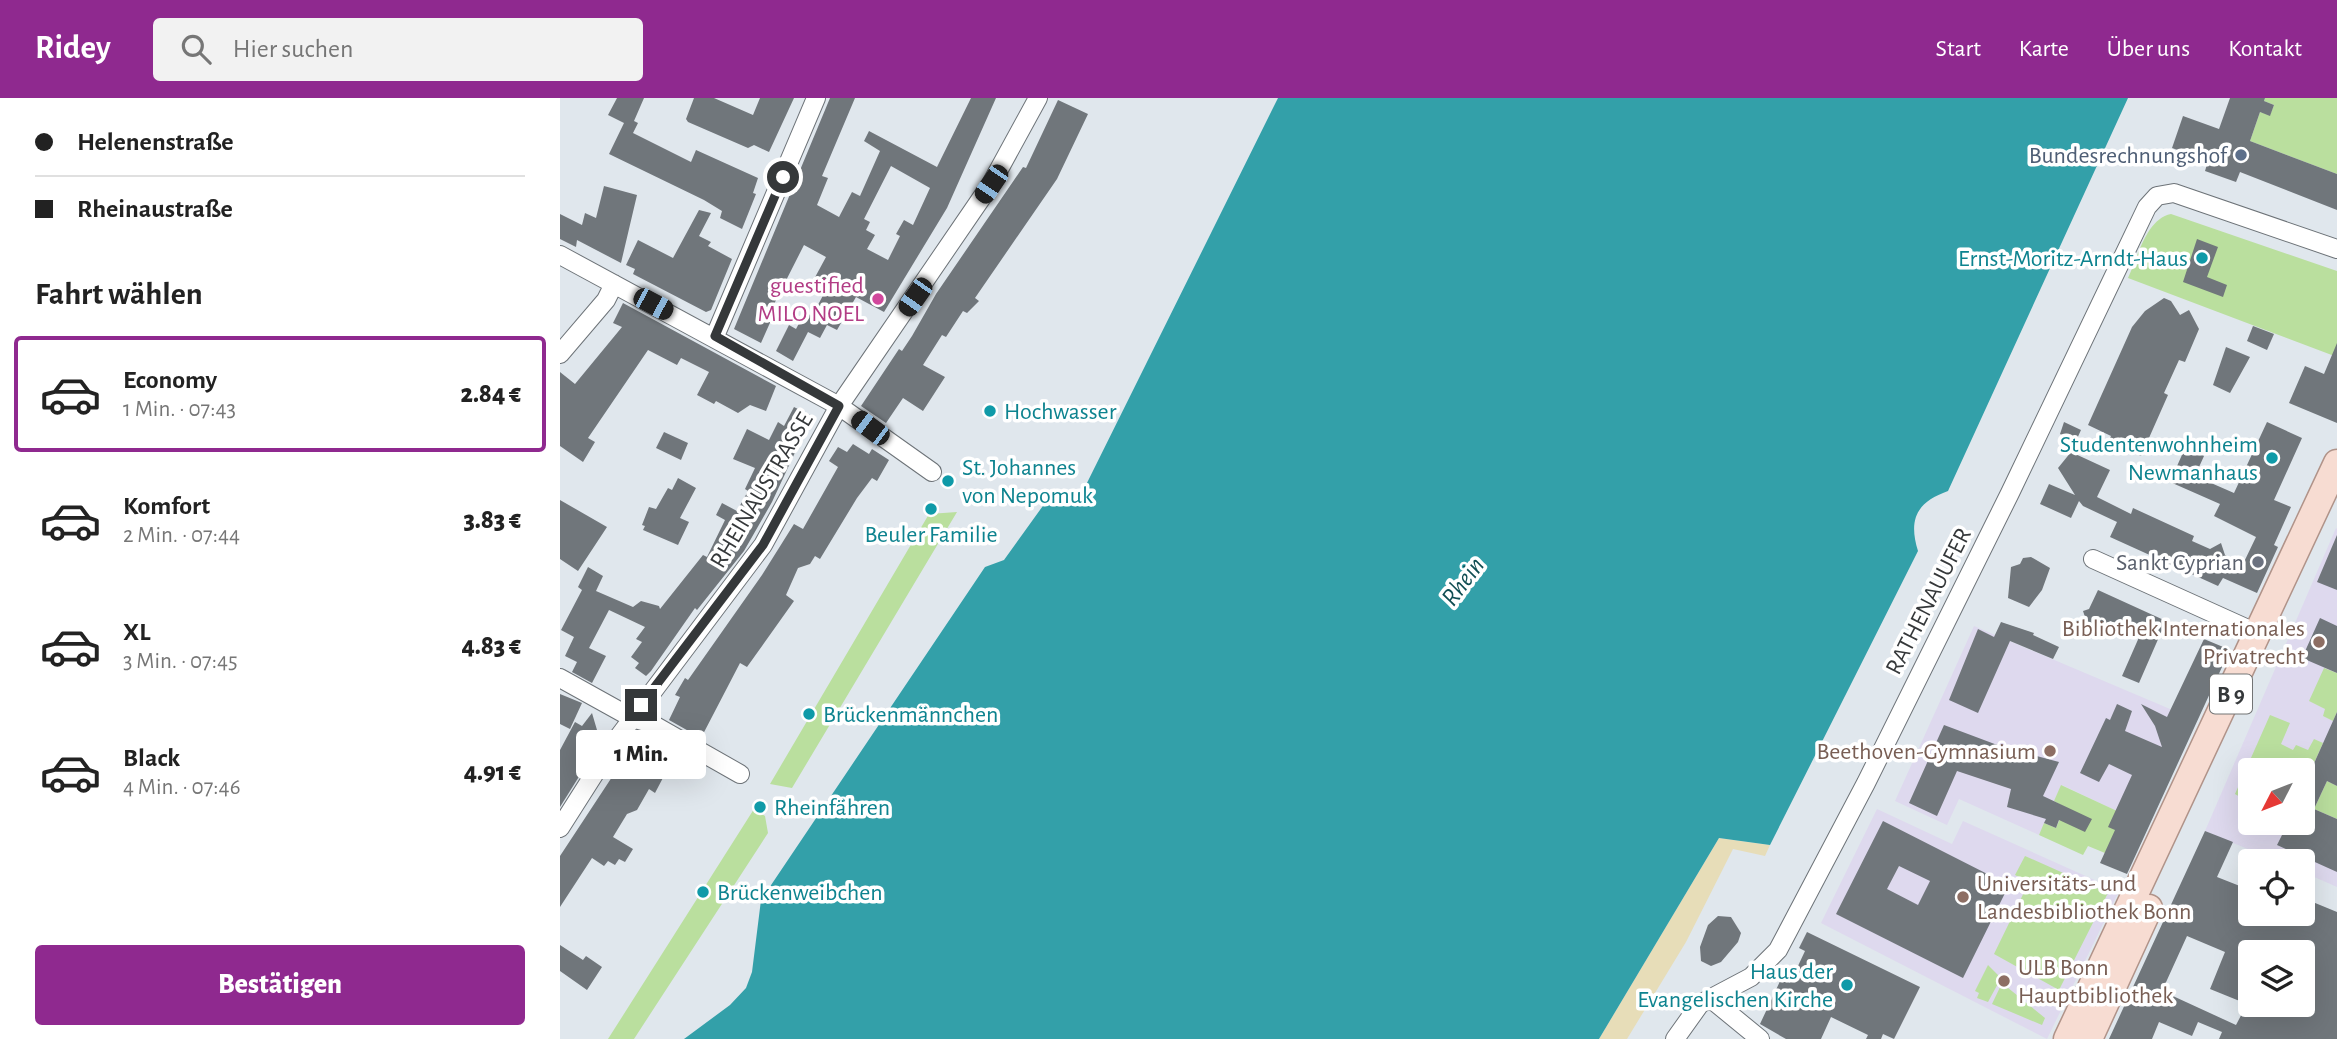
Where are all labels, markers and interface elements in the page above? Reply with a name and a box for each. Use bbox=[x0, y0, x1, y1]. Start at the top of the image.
search box bbox=[153, 18, 643, 81]
icon: search bbox=[177, 30, 215, 68]
text: Ridey bbox=[35, 32, 111, 65]
text: Hier suchen bbox=[233, 36, 353, 62]
text: Start bbox=[1936, 37, 1981, 61]
text: Karte bbox=[2019, 37, 2069, 61]
text: Über uns bbox=[2107, 37, 2190, 61]
text: Kontakt bbox=[2228, 37, 2302, 61]
text: Helenenstraße bbox=[77, 129, 234, 155]
place label: Bundesrechnungshof bbox=[2029, 144, 2229, 168]
marker: Bundesrechnungshof bbox=[2233, 147, 2249, 163]
route start bbox=[767, 161, 799, 193]
car bbox=[971, 161, 1012, 207]
text: Rheinaustraße bbox=[77, 196, 233, 222]
place label: Ernst-Moritz-Arndt-Haus bbox=[1958, 247, 2188, 271]
marker: Ernst-Moritz-Arndt-Haus bbox=[2194, 250, 2210, 266]
place label: guestified MILO NOEL bbox=[758, 274, 864, 326]
car bbox=[895, 274, 936, 320]
text: Fahrt wählen bbox=[35, 278, 203, 310]
car bbox=[630, 285, 677, 323]
marker: guestified MILO NOEL bbox=[870, 291, 886, 307]
icon: car bbox=[39, 363, 102, 426]
text: Economy bbox=[123, 367, 217, 393]
text: 2.84 € bbox=[460, 381, 521, 407]
text: 1 Min. · 07:43 bbox=[123, 398, 236, 421]
place label: Hochwasser bbox=[1004, 400, 1117, 424]
marker: Hochwasser bbox=[982, 403, 998, 419]
car bbox=[847, 407, 894, 449]
street label: RHEINAUSTRASSE bbox=[706, 408, 818, 572]
place label: Studentenwohnheim Newmanhaus bbox=[2060, 433, 2258, 485]
marker: Studentenwohnheim Newmanhaus bbox=[2264, 450, 2280, 466]
place label: St. Johannes von Nepomuk bbox=[962, 456, 1093, 508]
marker: St. Johannes von Nepomuk bbox=[940, 473, 956, 489]
icon: car bbox=[39, 489, 102, 552]
text: Komfort bbox=[123, 493, 210, 519]
marker: Beuler Familie bbox=[923, 501, 939, 517]
text: 3.83 € bbox=[463, 507, 521, 533]
place label: Beuler Familie bbox=[864, 523, 998, 547]
text: 2 Min. · 07:44 bbox=[123, 524, 240, 547]
street label: RATHENAUUFER bbox=[1882, 524, 1976, 679]
place label: Sankt Cyprian bbox=[2116, 551, 2244, 575]
water label: Rhein bbox=[1436, 552, 1489, 611]
marker: Sankt Cyprian bbox=[2250, 554, 2266, 570]
icon: car bbox=[39, 615, 102, 678]
place label: Bibliothek Internationales Privatrecht bbox=[2062, 617, 2305, 669]
text: XL bbox=[123, 619, 150, 645]
text: 4.83 € bbox=[462, 633, 521, 659]
marker: Bibliothek Internationales Privatrecht bbox=[2311, 634, 2327, 650]
text: 3 Min. · 07:45 bbox=[123, 650, 238, 673]
road number: B 9 bbox=[2210, 674, 2252, 714]
route end bbox=[625, 689, 657, 721]
place label: Brückenmännchen bbox=[823, 703, 998, 727]
marker: Brückenmännchen bbox=[801, 706, 817, 722]
callout: 1 Min. bbox=[576, 730, 706, 778]
place label: Beethoven-Gymnasium bbox=[1817, 740, 2036, 764]
icon: car bbox=[39, 741, 102, 804]
text: 1 Min. bbox=[614, 743, 668, 766]
marker: Beethoven-Gymnasium bbox=[2042, 743, 2058, 759]
text: Black bbox=[123, 745, 180, 771]
north arrow bbox=[2238, 758, 2315, 835]
map controls bbox=[2238, 758, 2315, 1017]
text: 4.91 € bbox=[464, 759, 521, 785]
text: 4 Min. · 07:46 bbox=[123, 776, 240, 799]
place label: Rheinfähren bbox=[774, 796, 890, 820]
marker: Rheinfähren bbox=[752, 799, 768, 815]
button: locate bbox=[2238, 849, 2315, 926]
place label: Universitäts- und Landesbibliothek Bonn bbox=[1977, 872, 2191, 924]
place label: Brückenweibchen bbox=[717, 881, 883, 905]
marker: Brückenweibchen bbox=[695, 884, 711, 900]
marker: Universitäts- und Landesbibliothek Bonn bbox=[1955, 889, 1971, 905]
button: layers bbox=[2238, 940, 2315, 1017]
button: Bestätigen bbox=[35, 945, 525, 1025]
place label: ULB Bonn Hauptbibliothek bbox=[2018, 956, 2173, 1008]
place label: Haus der Evangelischen Kirche bbox=[1637, 960, 1833, 1012]
marker: ULB Bonn Hauptbibliothek bbox=[1996, 973, 2012, 989]
marker: Haus der Evangelischen Kirche bbox=[1839, 977, 1855, 993]

